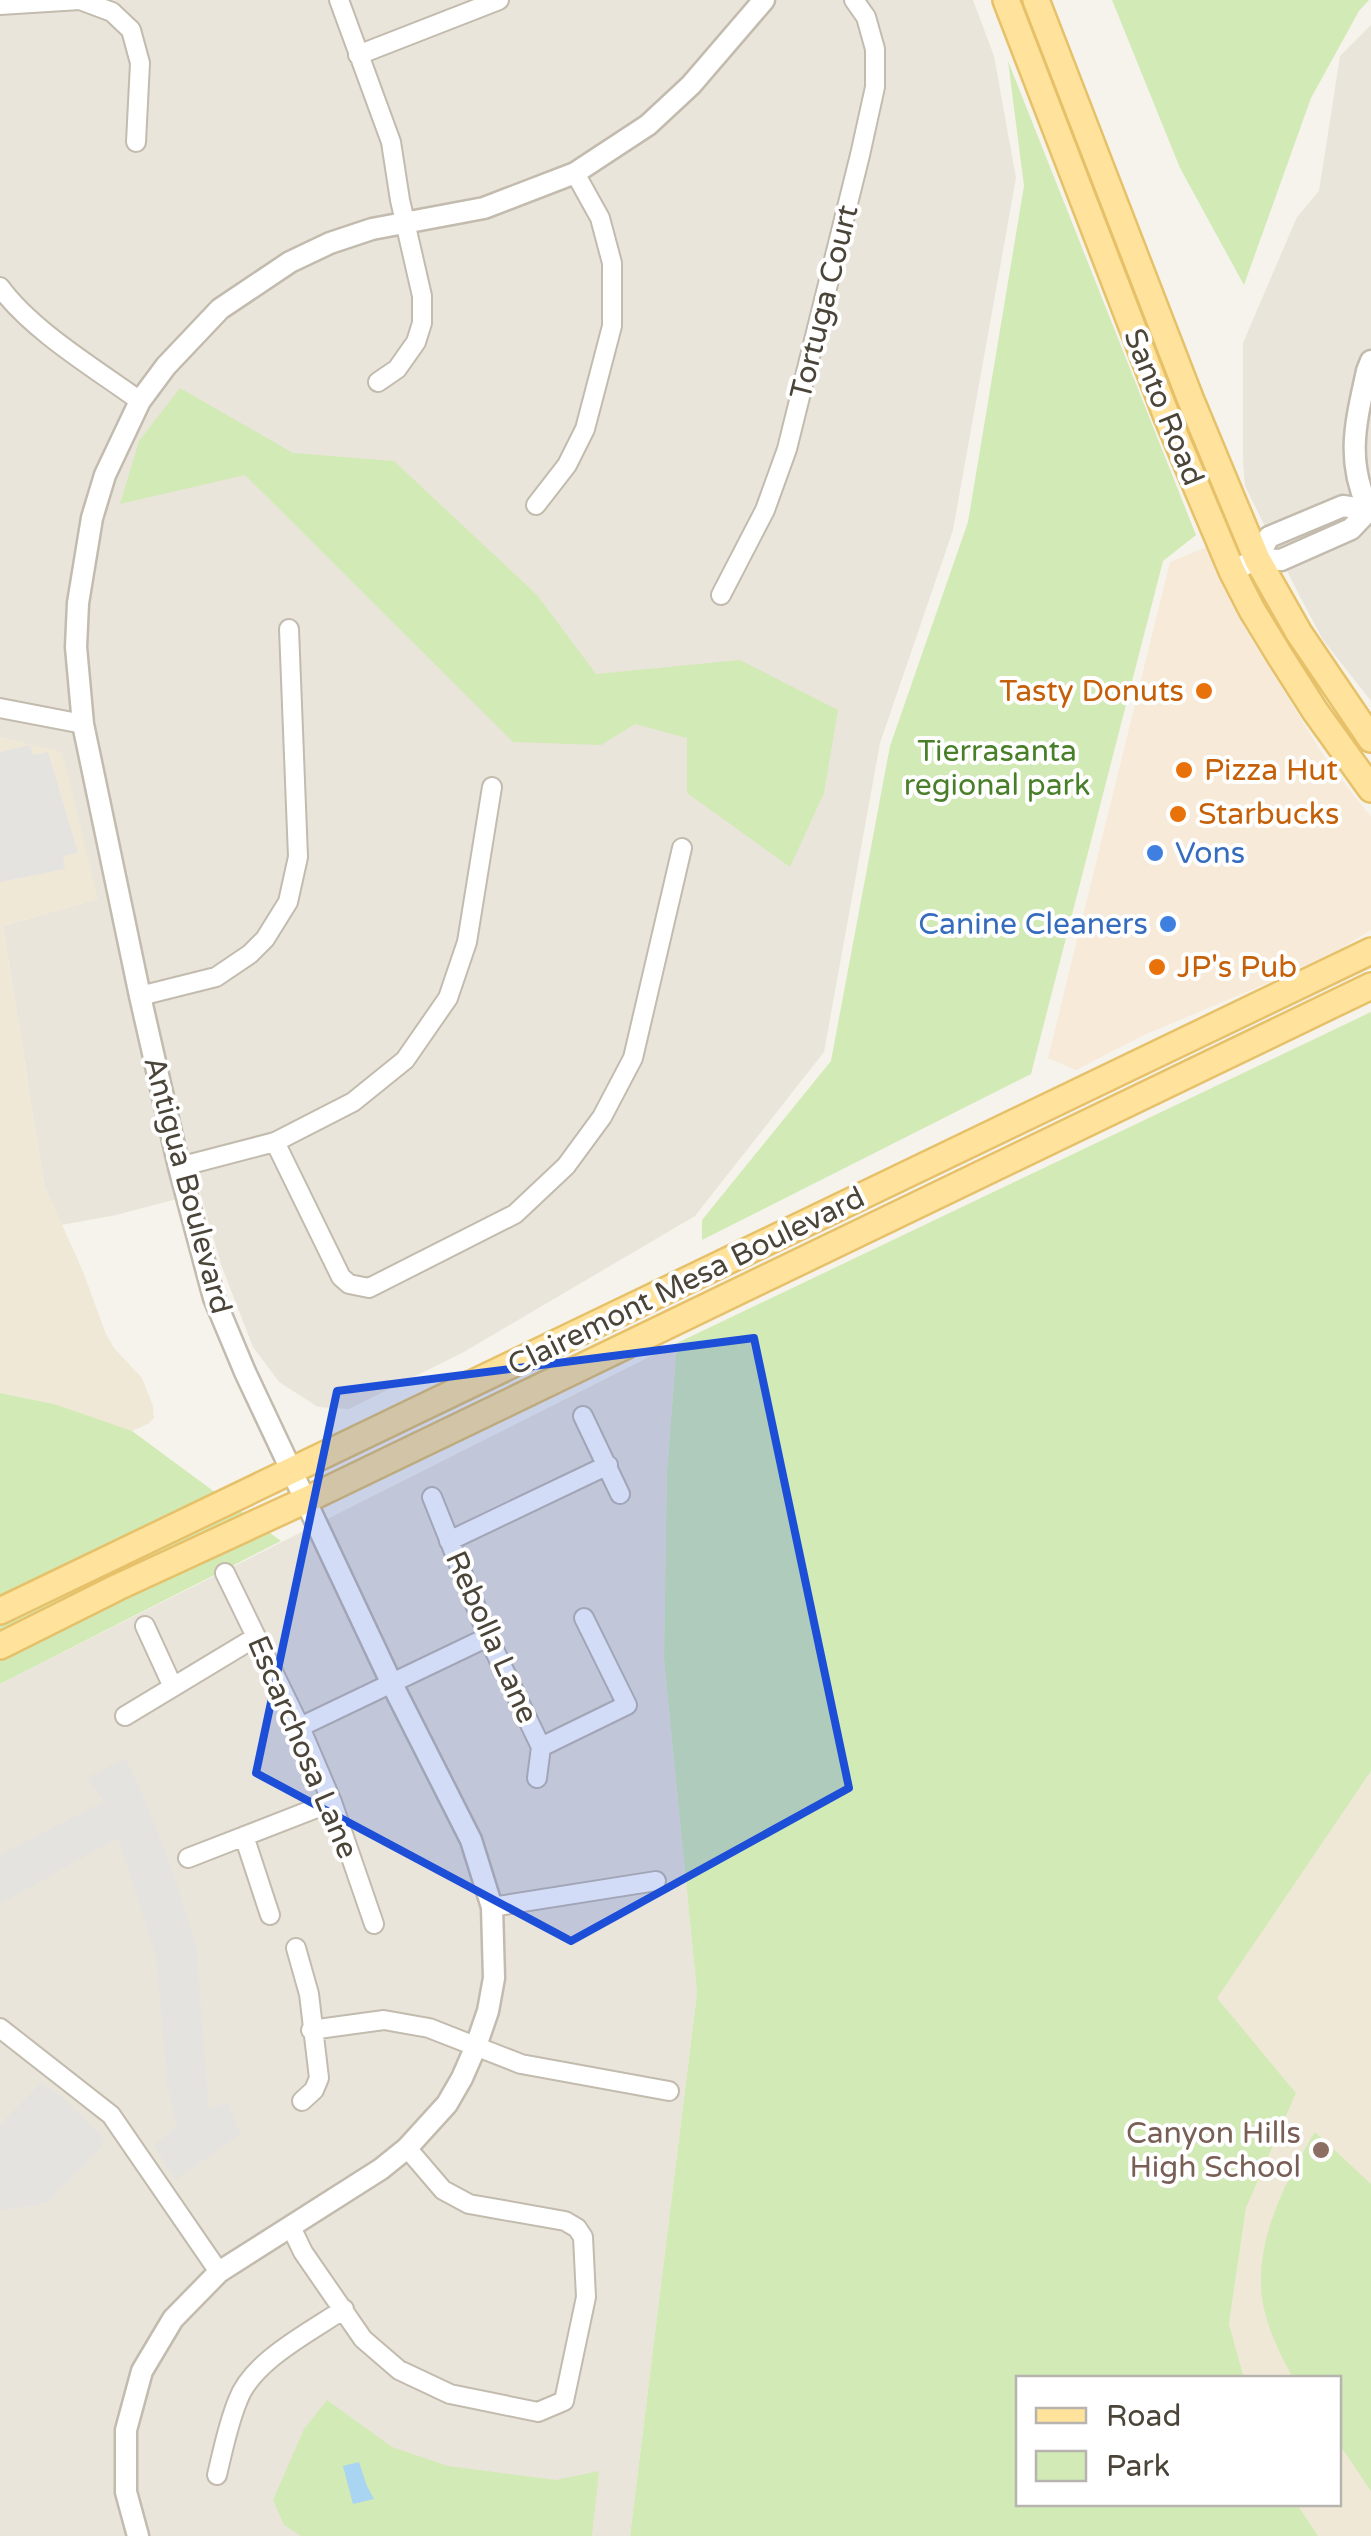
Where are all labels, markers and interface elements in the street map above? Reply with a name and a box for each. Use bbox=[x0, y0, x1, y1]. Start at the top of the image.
street label: Tortuga Court bbox=[782, 201, 867, 403]
street label: Santo Road bbox=[1115, 323, 1212, 491]
place label: Tasty Donuts bbox=[999, 673, 1184, 710]
marker: Tasty Donuts bbox=[1193, 680, 1215, 702]
park label: Tierrasanta regional park bbox=[904, 733, 1090, 804]
place label: Pizza Hut bbox=[1204, 752, 1338, 789]
marker: Pizza Hut bbox=[1173, 759, 1195, 781]
place label: Starbucks bbox=[1198, 796, 1339, 833]
marker: Starbucks bbox=[1167, 803, 1189, 825]
place label: Vons bbox=[1175, 835, 1245, 872]
marker: Vons bbox=[1144, 842, 1166, 864]
place label: Canine Cleaners bbox=[918, 906, 1148, 943]
marker: Canine Cleaners bbox=[1157, 913, 1179, 935]
place label: JP's Pub bbox=[1177, 949, 1297, 986]
marker: JP's Pub bbox=[1146, 956, 1168, 978]
street label: Antigua Boulevard bbox=[135, 1052, 240, 1318]
street label: Clairemont Mesa Boulevard bbox=[502, 1179, 871, 1384]
street label: Rebolla Lane bbox=[437, 1545, 546, 1729]
street label: Escarchosa Lane bbox=[239, 1630, 366, 1864]
place label: Canyon Hills High School bbox=[1126, 2115, 1301, 2186]
marker: Canyon Hills High School bbox=[1310, 2139, 1332, 2161]
legend bbox=[1016, 2376, 1341, 2506]
text: Road bbox=[1106, 2398, 1181, 2435]
text: Park bbox=[1106, 2448, 1170, 2485]

